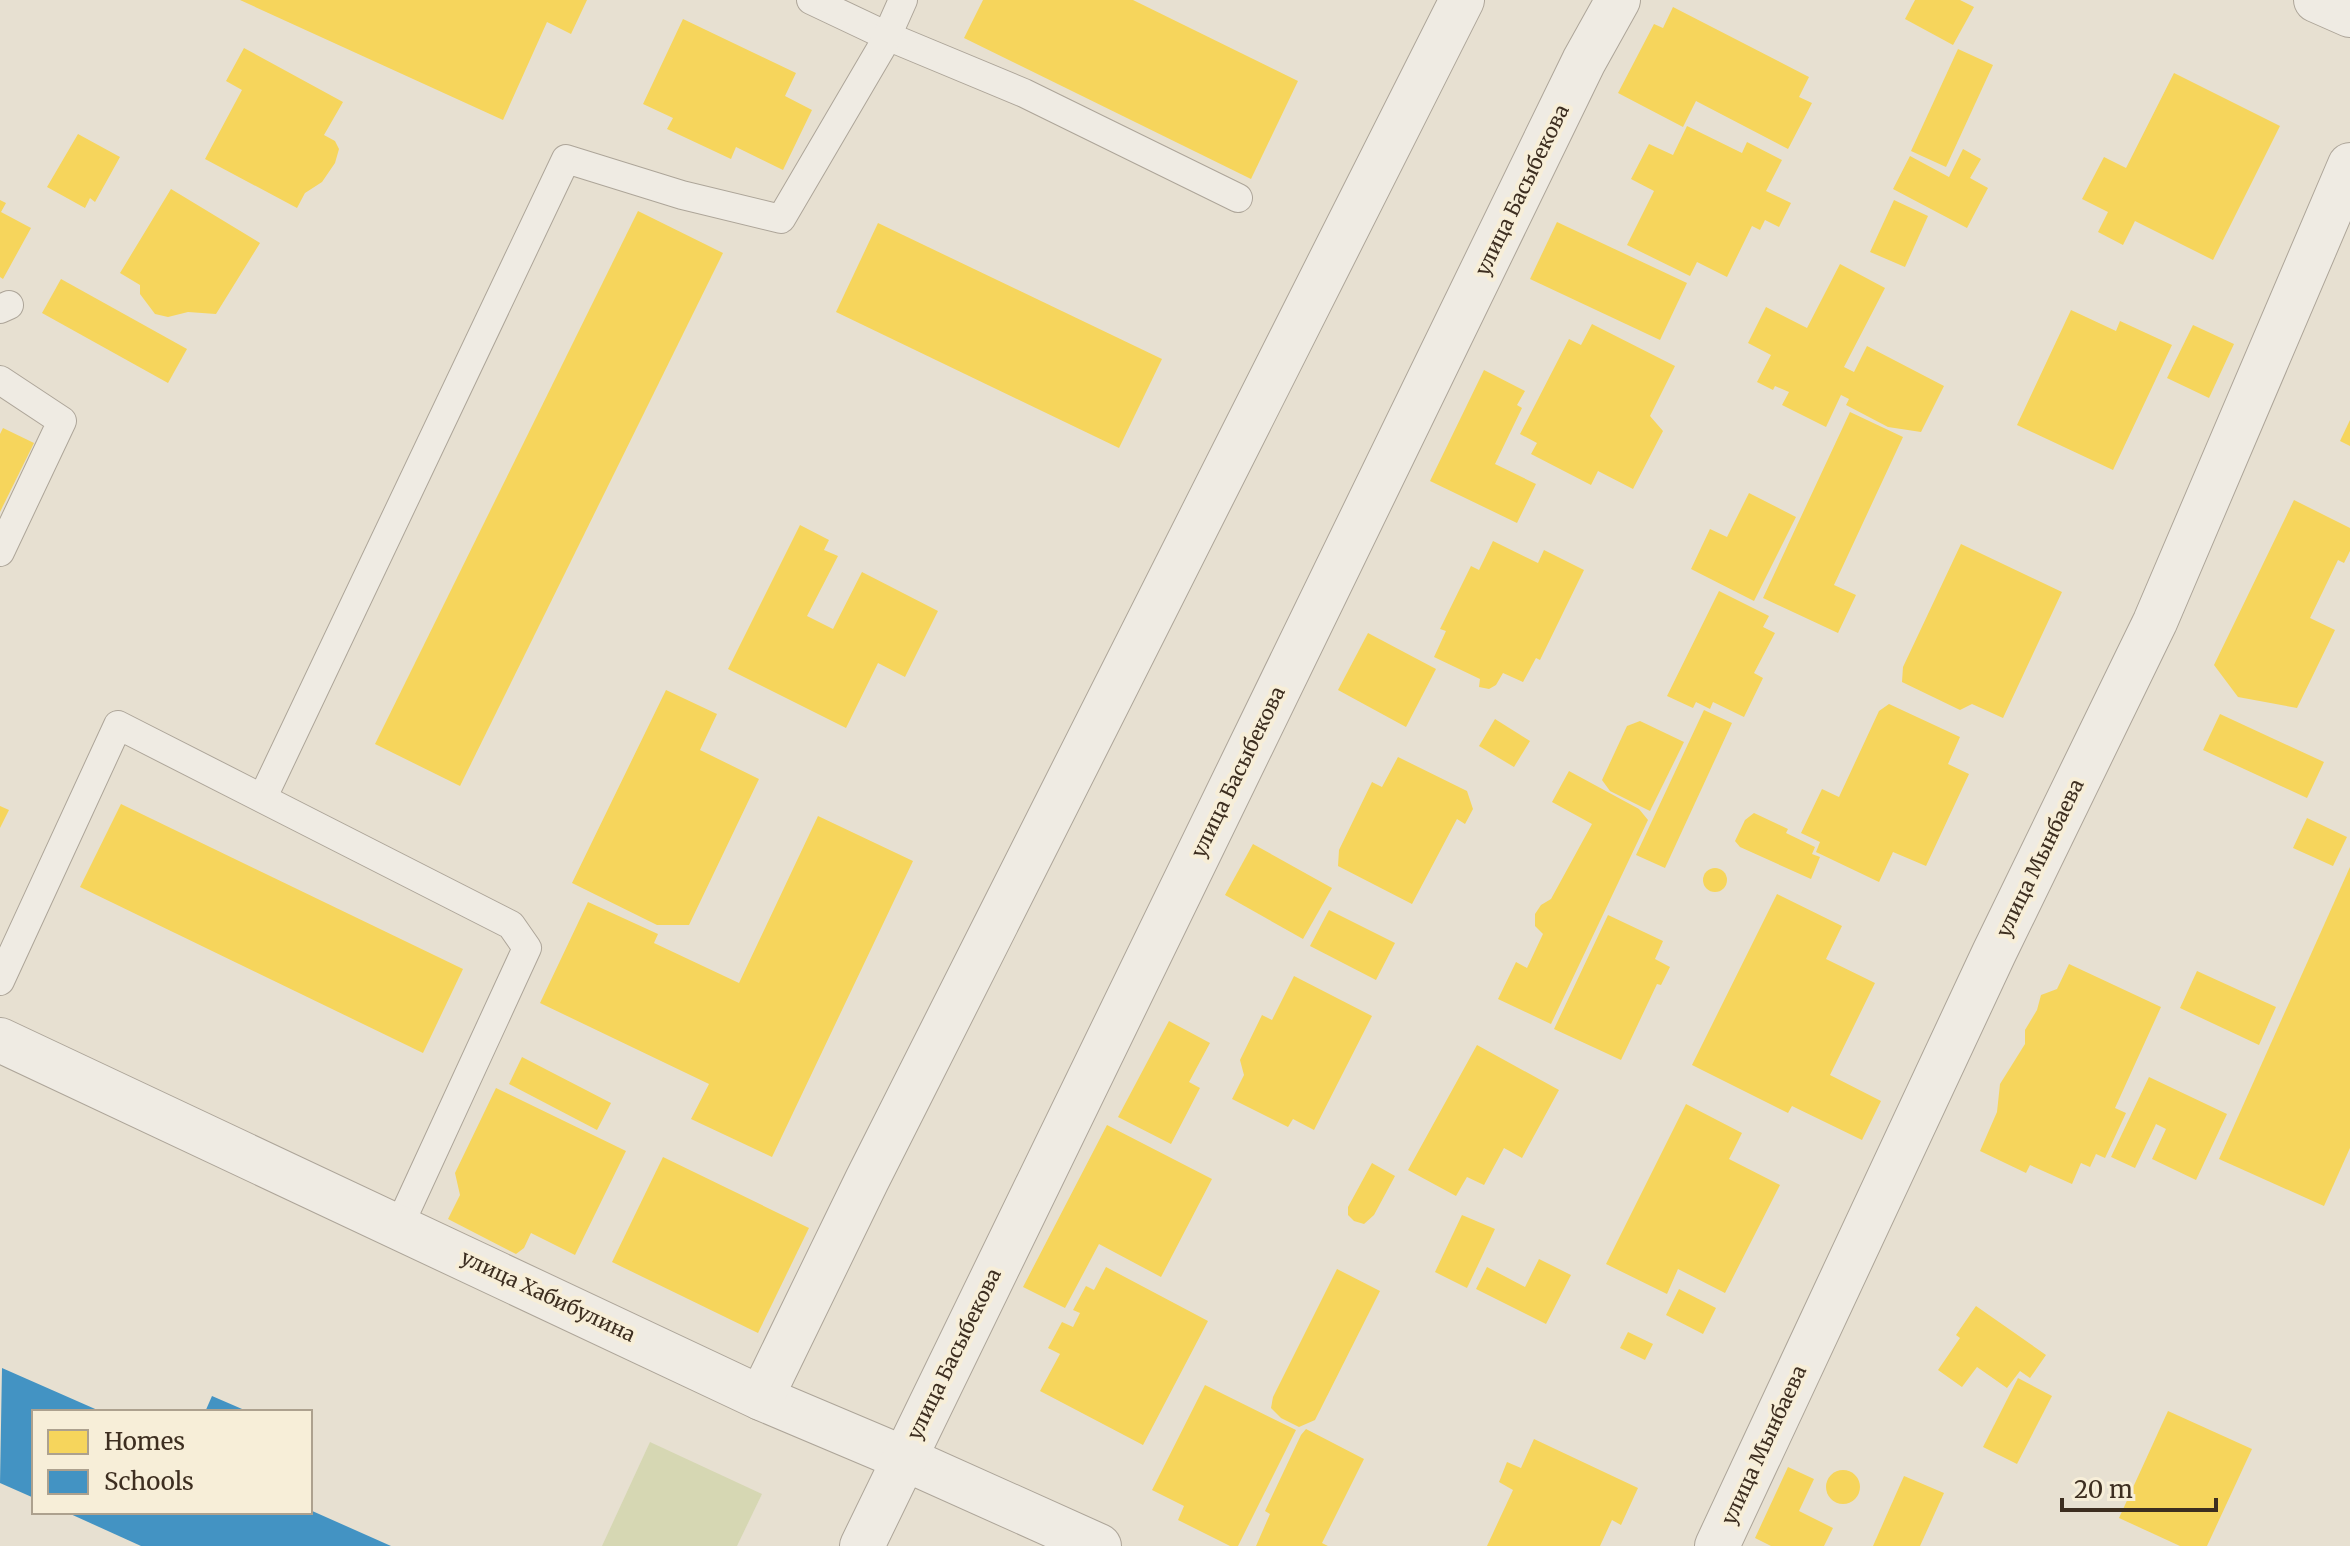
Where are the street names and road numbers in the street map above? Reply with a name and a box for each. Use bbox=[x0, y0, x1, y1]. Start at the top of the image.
street label: улица Басыбекова bbox=[1469, 100, 1574, 279]
street label: улица Басыбекова bbox=[1185, 682, 1290, 861]
street label: улица Мынбаева bbox=[1990, 774, 2089, 941]
street label: улица Хабибулина bbox=[457, 1244, 640, 1347]
street label: улица Басыбекова bbox=[901, 1264, 1006, 1443]
street label: улица Мынбаева bbox=[1716, 1361, 1812, 1528]

